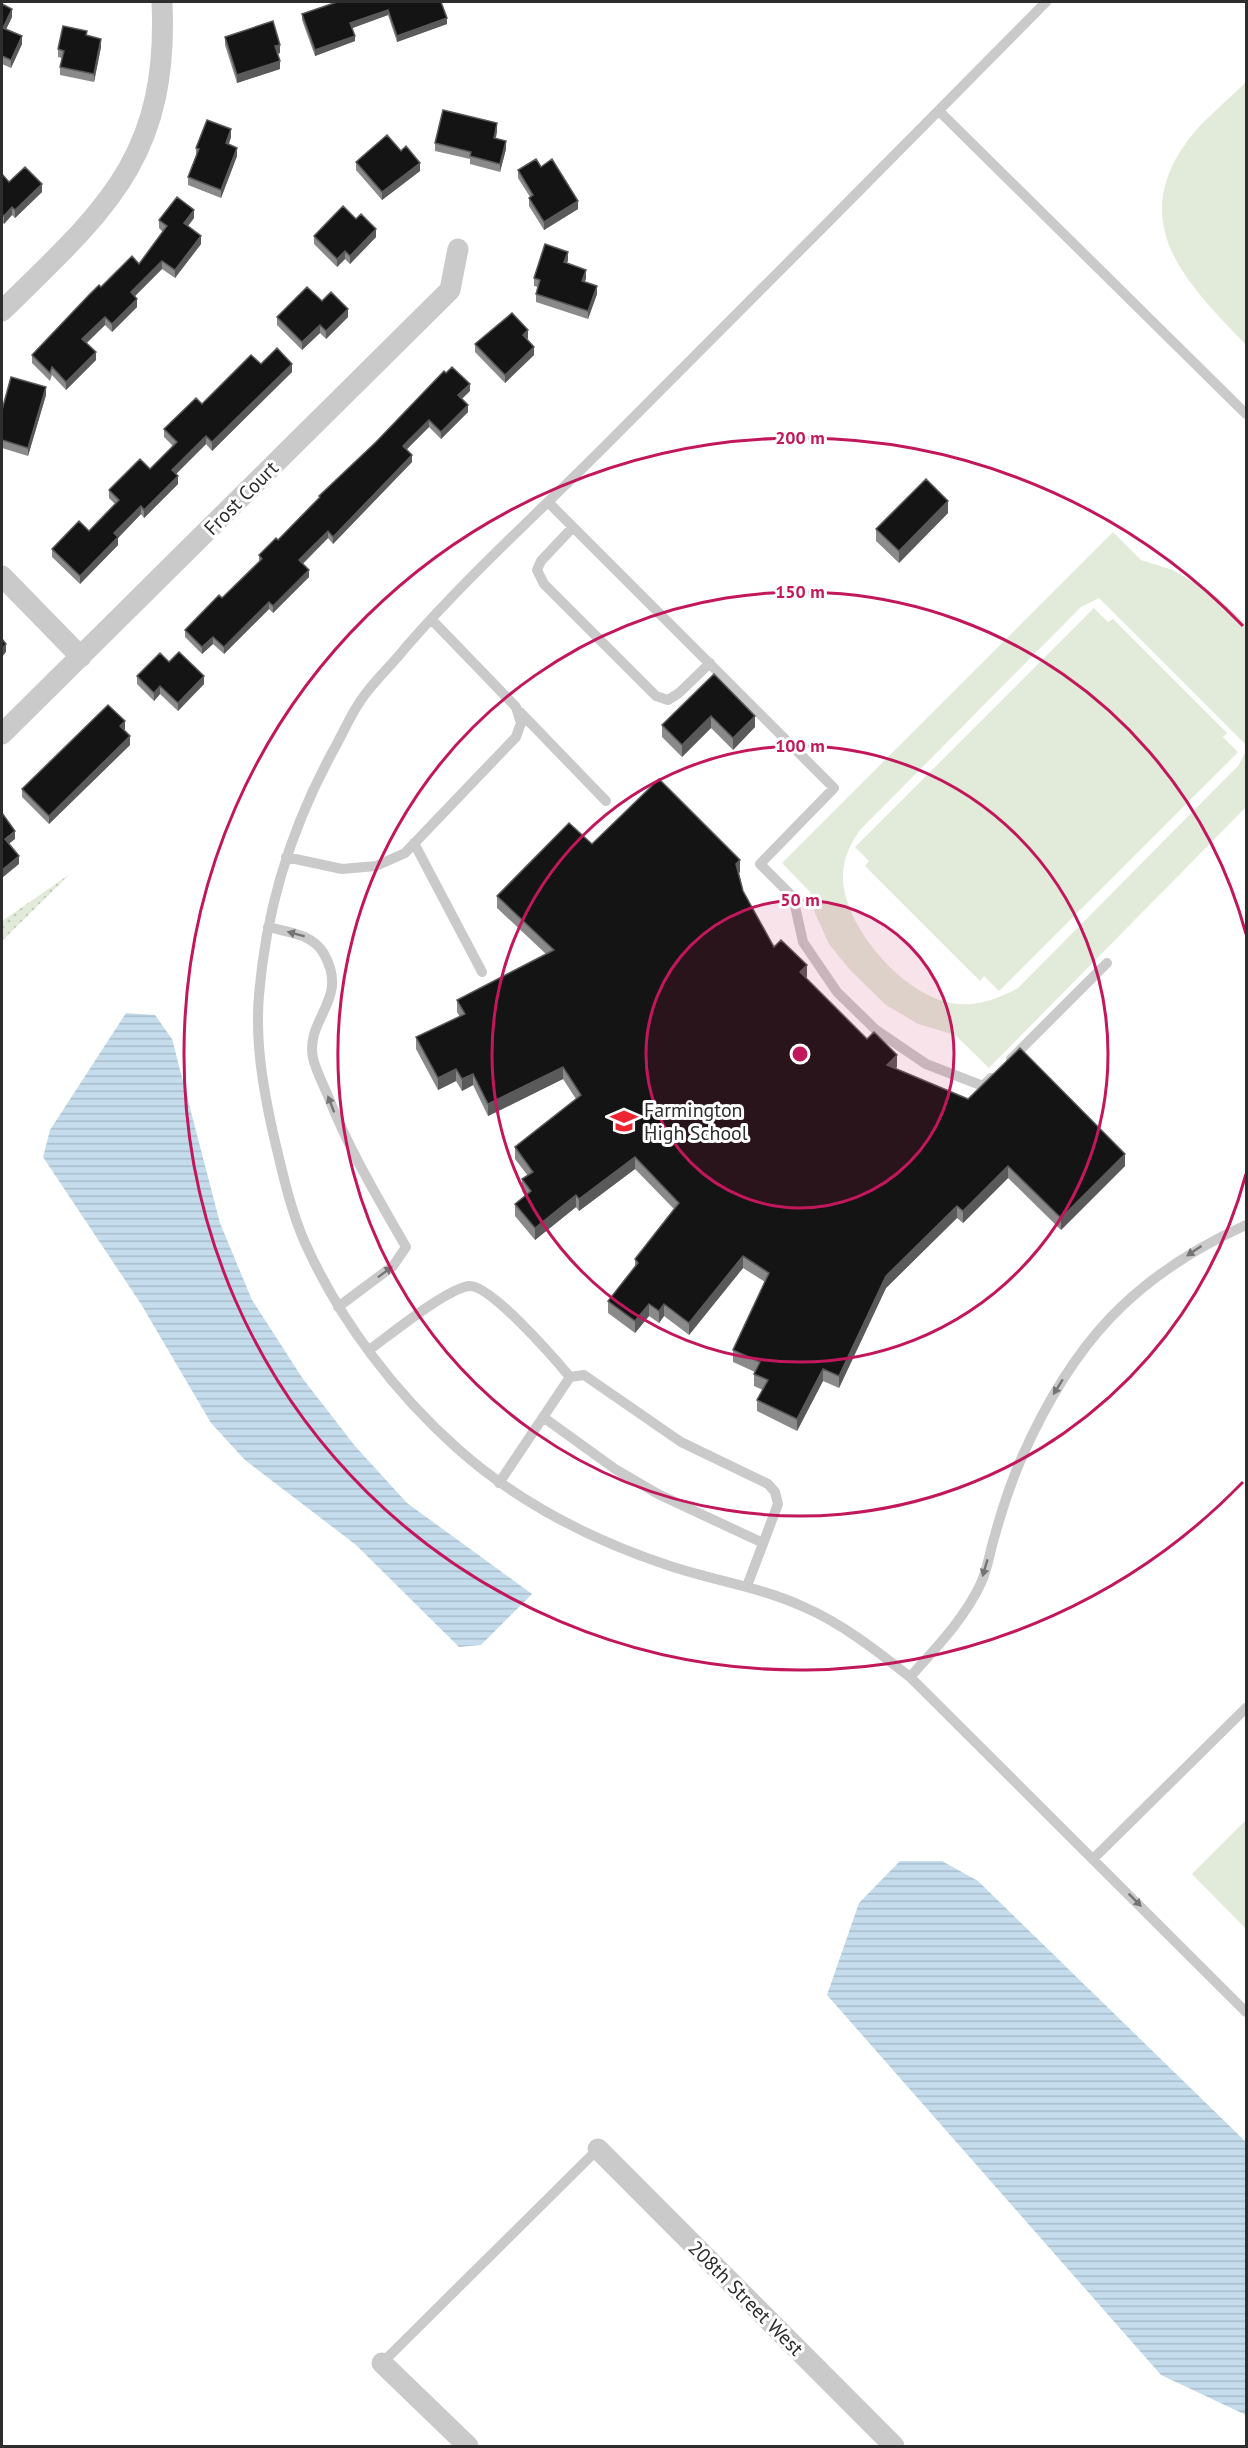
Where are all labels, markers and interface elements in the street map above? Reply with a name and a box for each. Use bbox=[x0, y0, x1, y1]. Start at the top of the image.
text: 200 m bbox=[775, 426, 825, 449]
street label: Frost Court bbox=[198, 455, 284, 541]
text: 150 m bbox=[775, 580, 825, 603]
text: 100 m bbox=[775, 734, 825, 757]
text: 50 m bbox=[780, 888, 820, 911]
one-way arrow bbox=[287, 929, 305, 938]
centre of rings bbox=[790, 1044, 810, 1064]
one-way arrow bbox=[326, 1095, 335, 1113]
place label: Farmington High School bbox=[644, 1097, 748, 1146]
school or university icon: Farmington High School bbox=[609, 1106, 639, 1136]
one-way arrow bbox=[1186, 1245, 1202, 1256]
one-way arrow bbox=[376, 1266, 392, 1278]
one-way arrow bbox=[1052, 1379, 1063, 1395]
one-way arrow bbox=[980, 1559, 989, 1577]
one-way arrow bbox=[1128, 1892, 1142, 1906]
street label: 208th Street West bbox=[683, 2235, 809, 2361]

